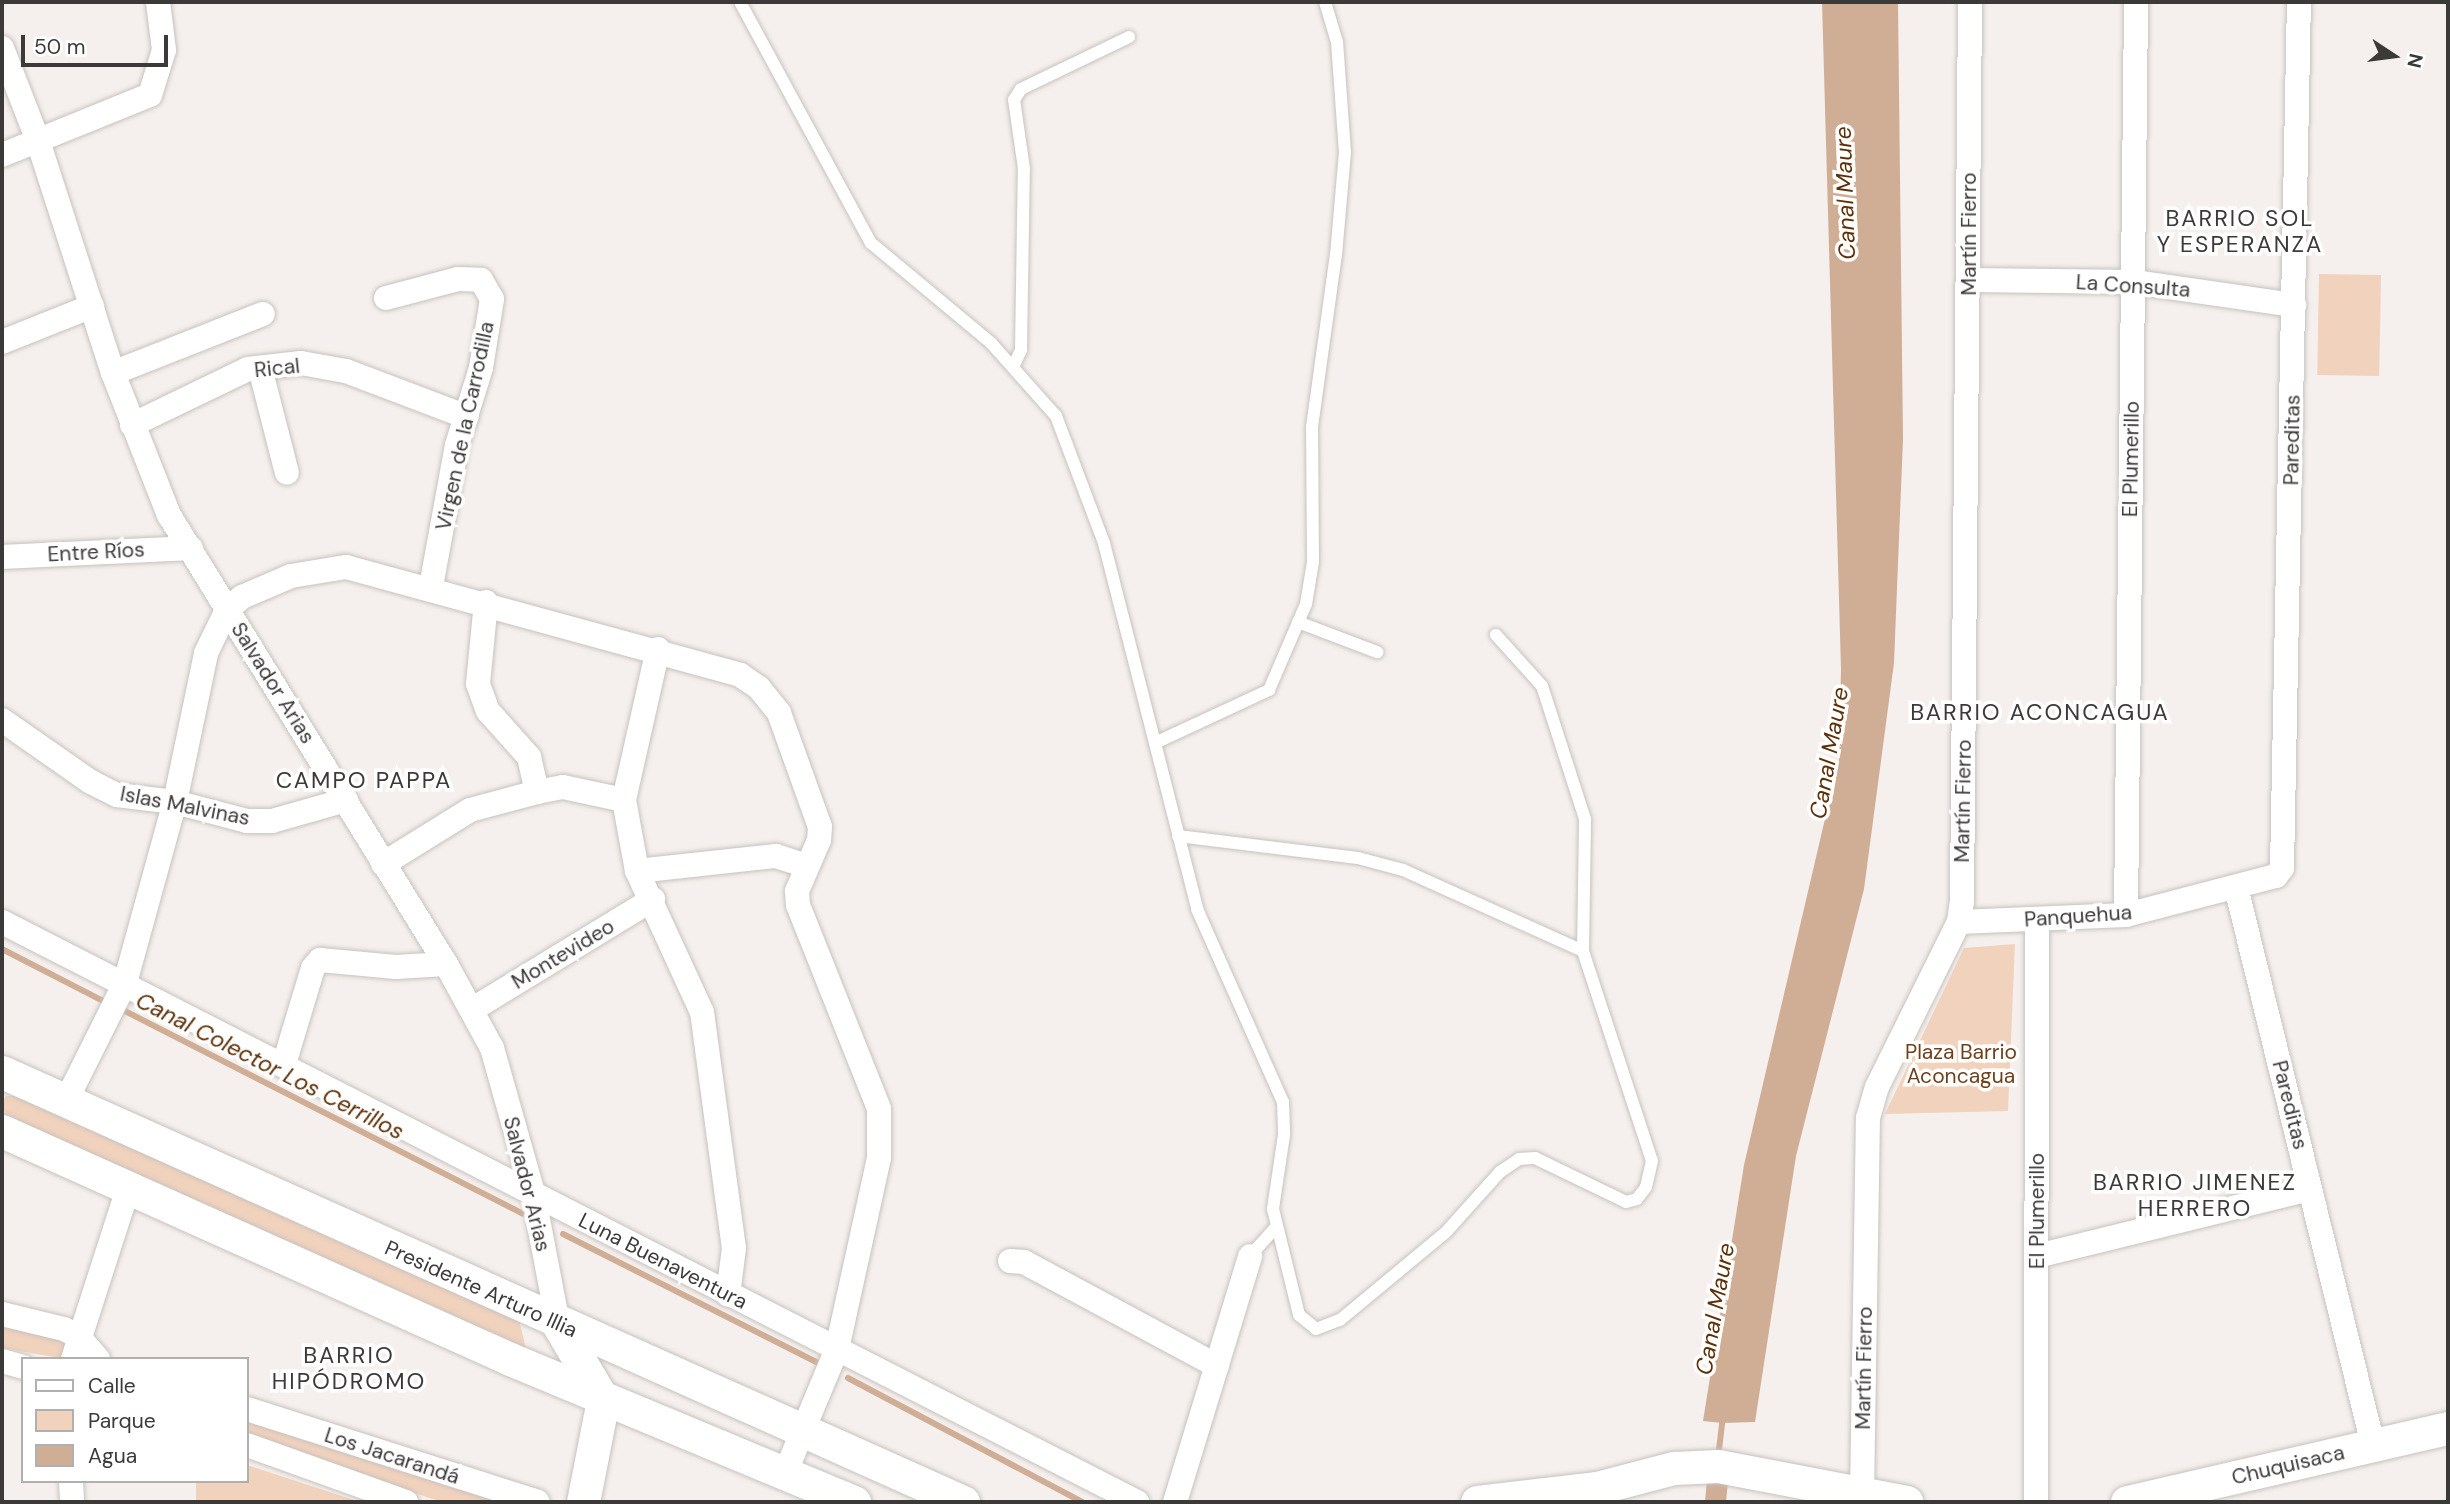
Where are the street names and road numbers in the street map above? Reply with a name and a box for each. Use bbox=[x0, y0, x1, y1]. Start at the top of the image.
street label: Martín Fierro bbox=[1956, 172, 1982, 296]
street label: La Consulta bbox=[2075, 269, 2191, 303]
street label: Virgen de la Carrodilla bbox=[431, 319, 499, 533]
street label: Rical bbox=[253, 353, 301, 383]
street label: Pareditas bbox=[2279, 394, 2305, 486]
street label: El Plumerillo bbox=[2117, 401, 2145, 517]
street label: Entre Ríos bbox=[47, 537, 145, 567]
street label: Salvador Arias bbox=[226, 618, 320, 748]
street label: Martín Fierro bbox=[1949, 739, 1977, 863]
street label: Islas Malvinas bbox=[118, 781, 252, 831]
street label: Panquehua bbox=[2023, 900, 2133, 932]
street label: Montevideo bbox=[507, 914, 619, 994]
street label: Pareditas bbox=[2267, 1058, 2313, 1152]
street label: Salvador Arias bbox=[498, 1114, 556, 1254]
street label: El Plumerillo bbox=[2024, 1153, 2050, 1269]
street label: Luna Buenaventura bbox=[574, 1208, 752, 1314]
street label: Presidente Arturo Illia bbox=[381, 1235, 581, 1343]
street label: Martín Fierro bbox=[1850, 1306, 1878, 1430]
street label: Los Jacarandá bbox=[321, 1422, 463, 1490]
street label: Chuquisaca bbox=[2229, 1440, 2347, 1490]

